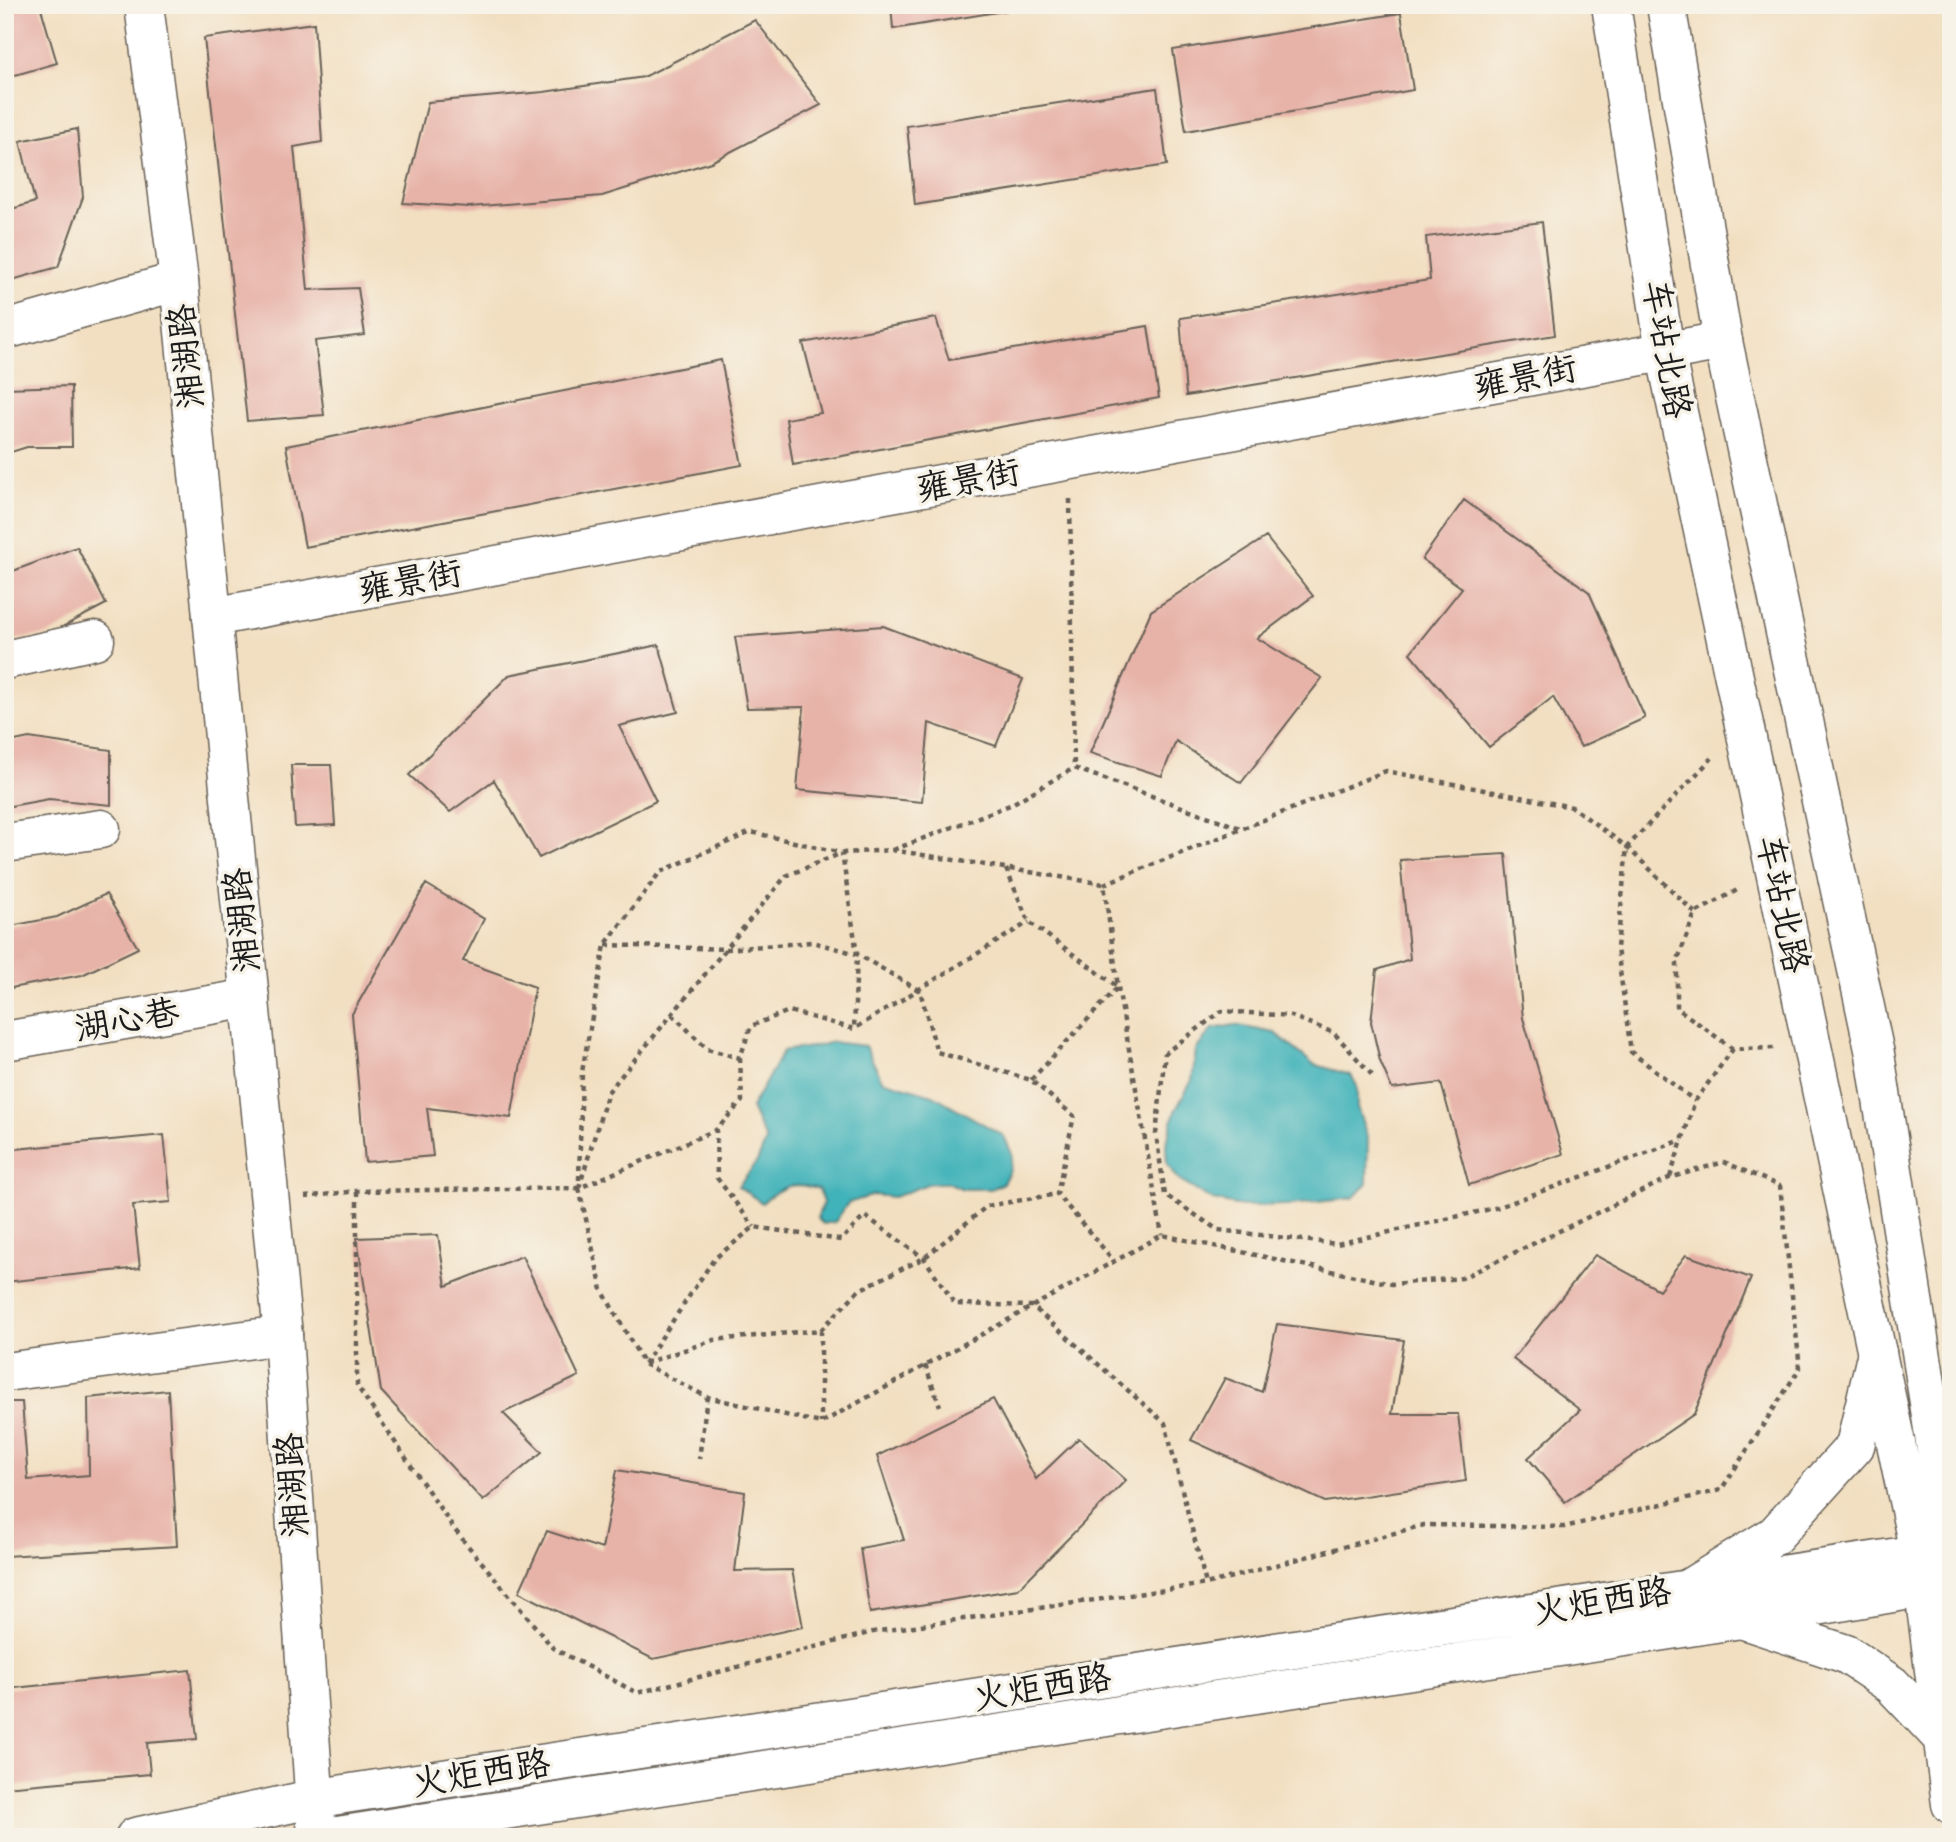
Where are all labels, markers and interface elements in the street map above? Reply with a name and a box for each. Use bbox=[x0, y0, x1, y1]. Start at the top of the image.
street label: 车站北路 bbox=[1633, 276, 1701, 422]
street label: 湘湖路 bbox=[158, 301, 214, 411]
street label: 雍景街 bbox=[1469, 345, 1581, 409]
street label: 雍景街 bbox=[912, 449, 1024, 511]
street label: 雍景街 bbox=[354, 550, 466, 612]
street label: 车站北路 bbox=[1746, 831, 1820, 977]
street label: 湘湖路 bbox=[214, 865, 270, 975]
street label: 湖心巷 bbox=[71, 989, 183, 1051]
street label: 湘湖路 bbox=[266, 1431, 318, 1539]
street label: 火炬西路 bbox=[1529, 1568, 1675, 1634]
street label: 火炬西路 bbox=[969, 1654, 1115, 1720]
street label: 火炬西路 bbox=[408, 1740, 554, 1806]

